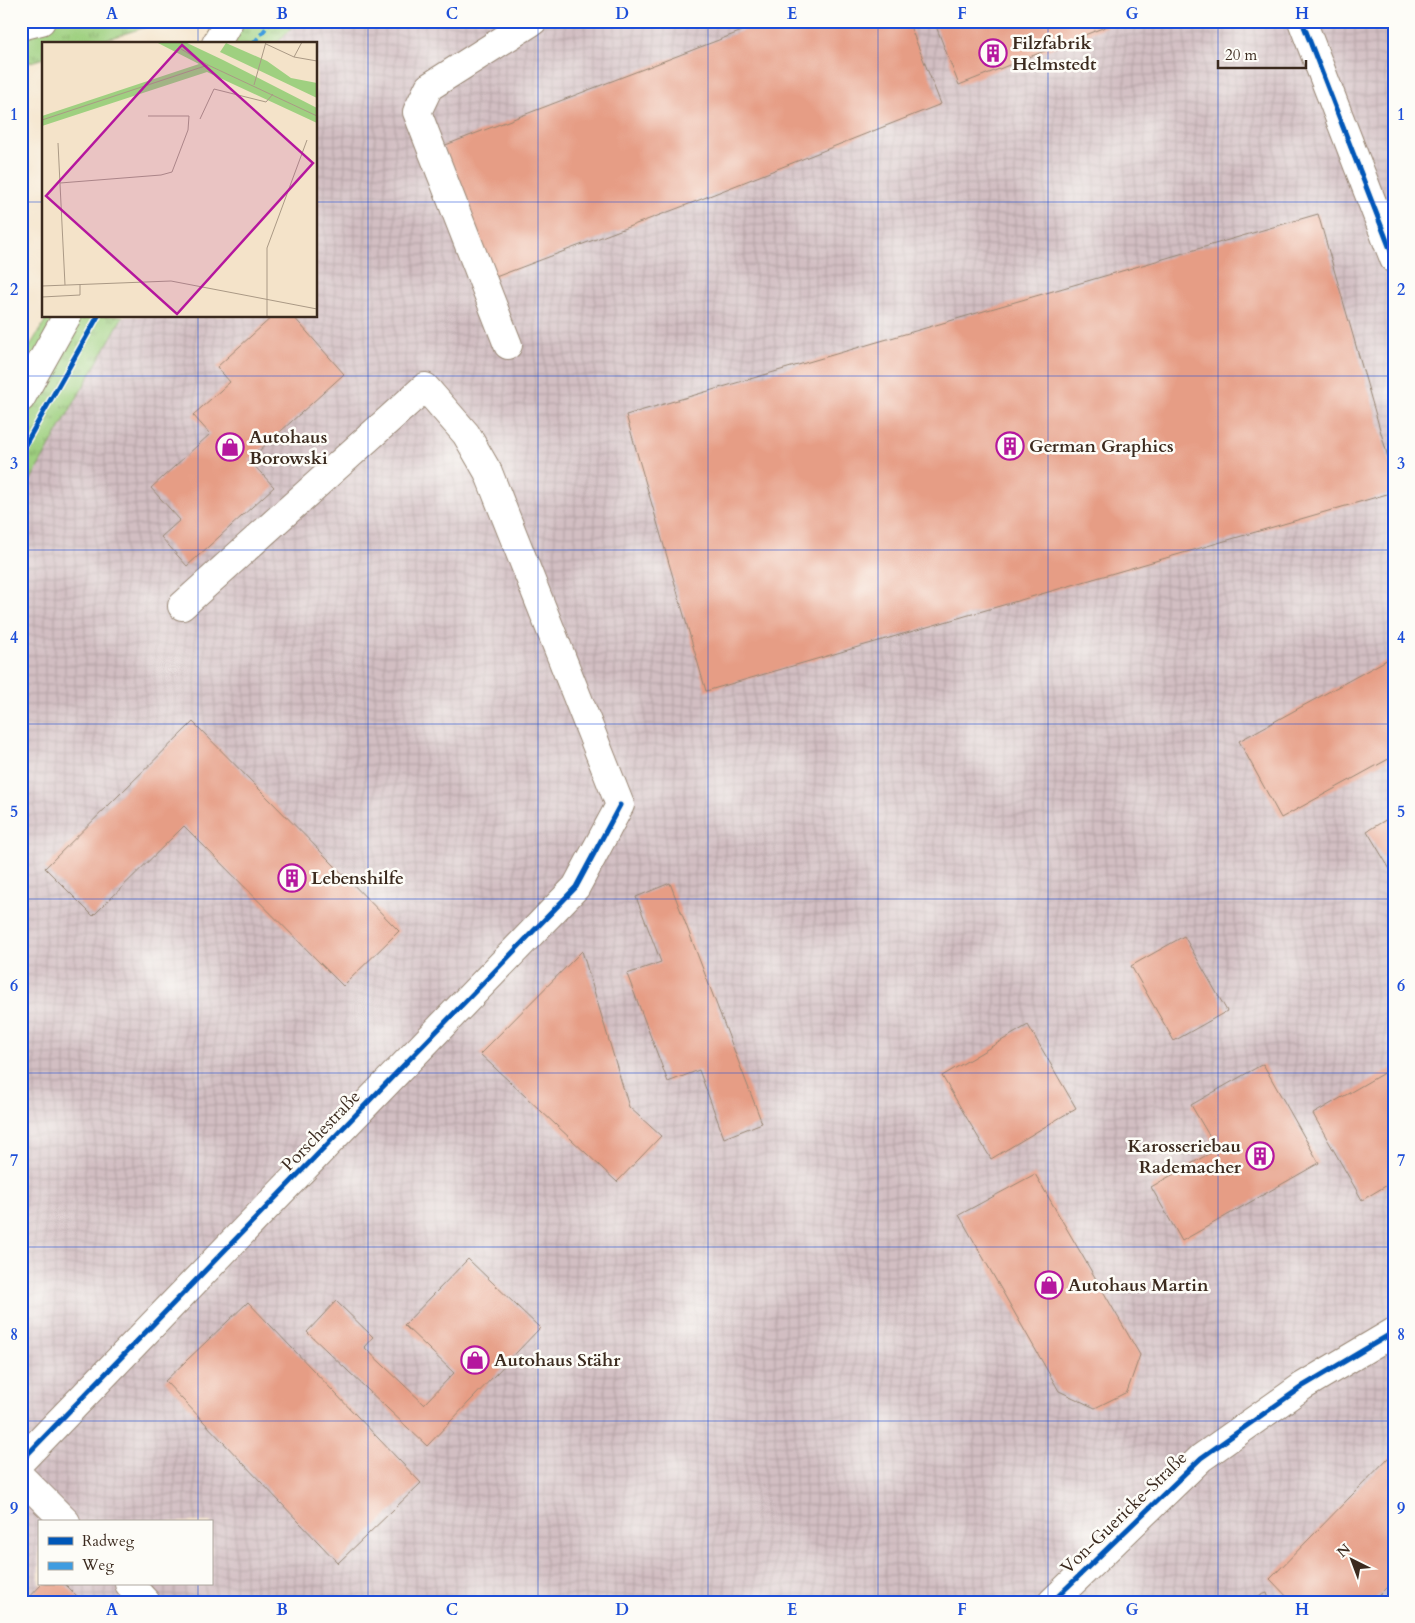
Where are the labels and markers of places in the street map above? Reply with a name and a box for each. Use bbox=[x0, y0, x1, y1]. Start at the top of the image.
place label: Filzfabrik Helmstedt bbox=[1012, 31, 1097, 77]
building icon: Filzfabrik Helmstedt bbox=[978, 38, 1008, 68]
place label: Autohaus Borowski bbox=[249, 425, 328, 471]
building icon: German Graphics bbox=[995, 431, 1025, 461]
shop icon: Autohaus Borowski bbox=[215, 432, 245, 462]
place label: German Graphics bbox=[1029, 434, 1174, 459]
building icon: Lebenshilfe bbox=[277, 863, 307, 893]
place label: Lebenshilfe bbox=[311, 866, 404, 891]
place label: Karosseriebau Rademacher bbox=[1127, 1134, 1242, 1180]
building icon: Karosseriebau Rademacher bbox=[1245, 1141, 1275, 1171]
shop icon: Autohaus Martin bbox=[1034, 1270, 1064, 1300]
place label: Autohaus Martin bbox=[1068, 1273, 1209, 1298]
shop icon: Autohaus Stähr bbox=[460, 1345, 490, 1375]
place label: Autohaus Stähr bbox=[494, 1348, 621, 1373]

